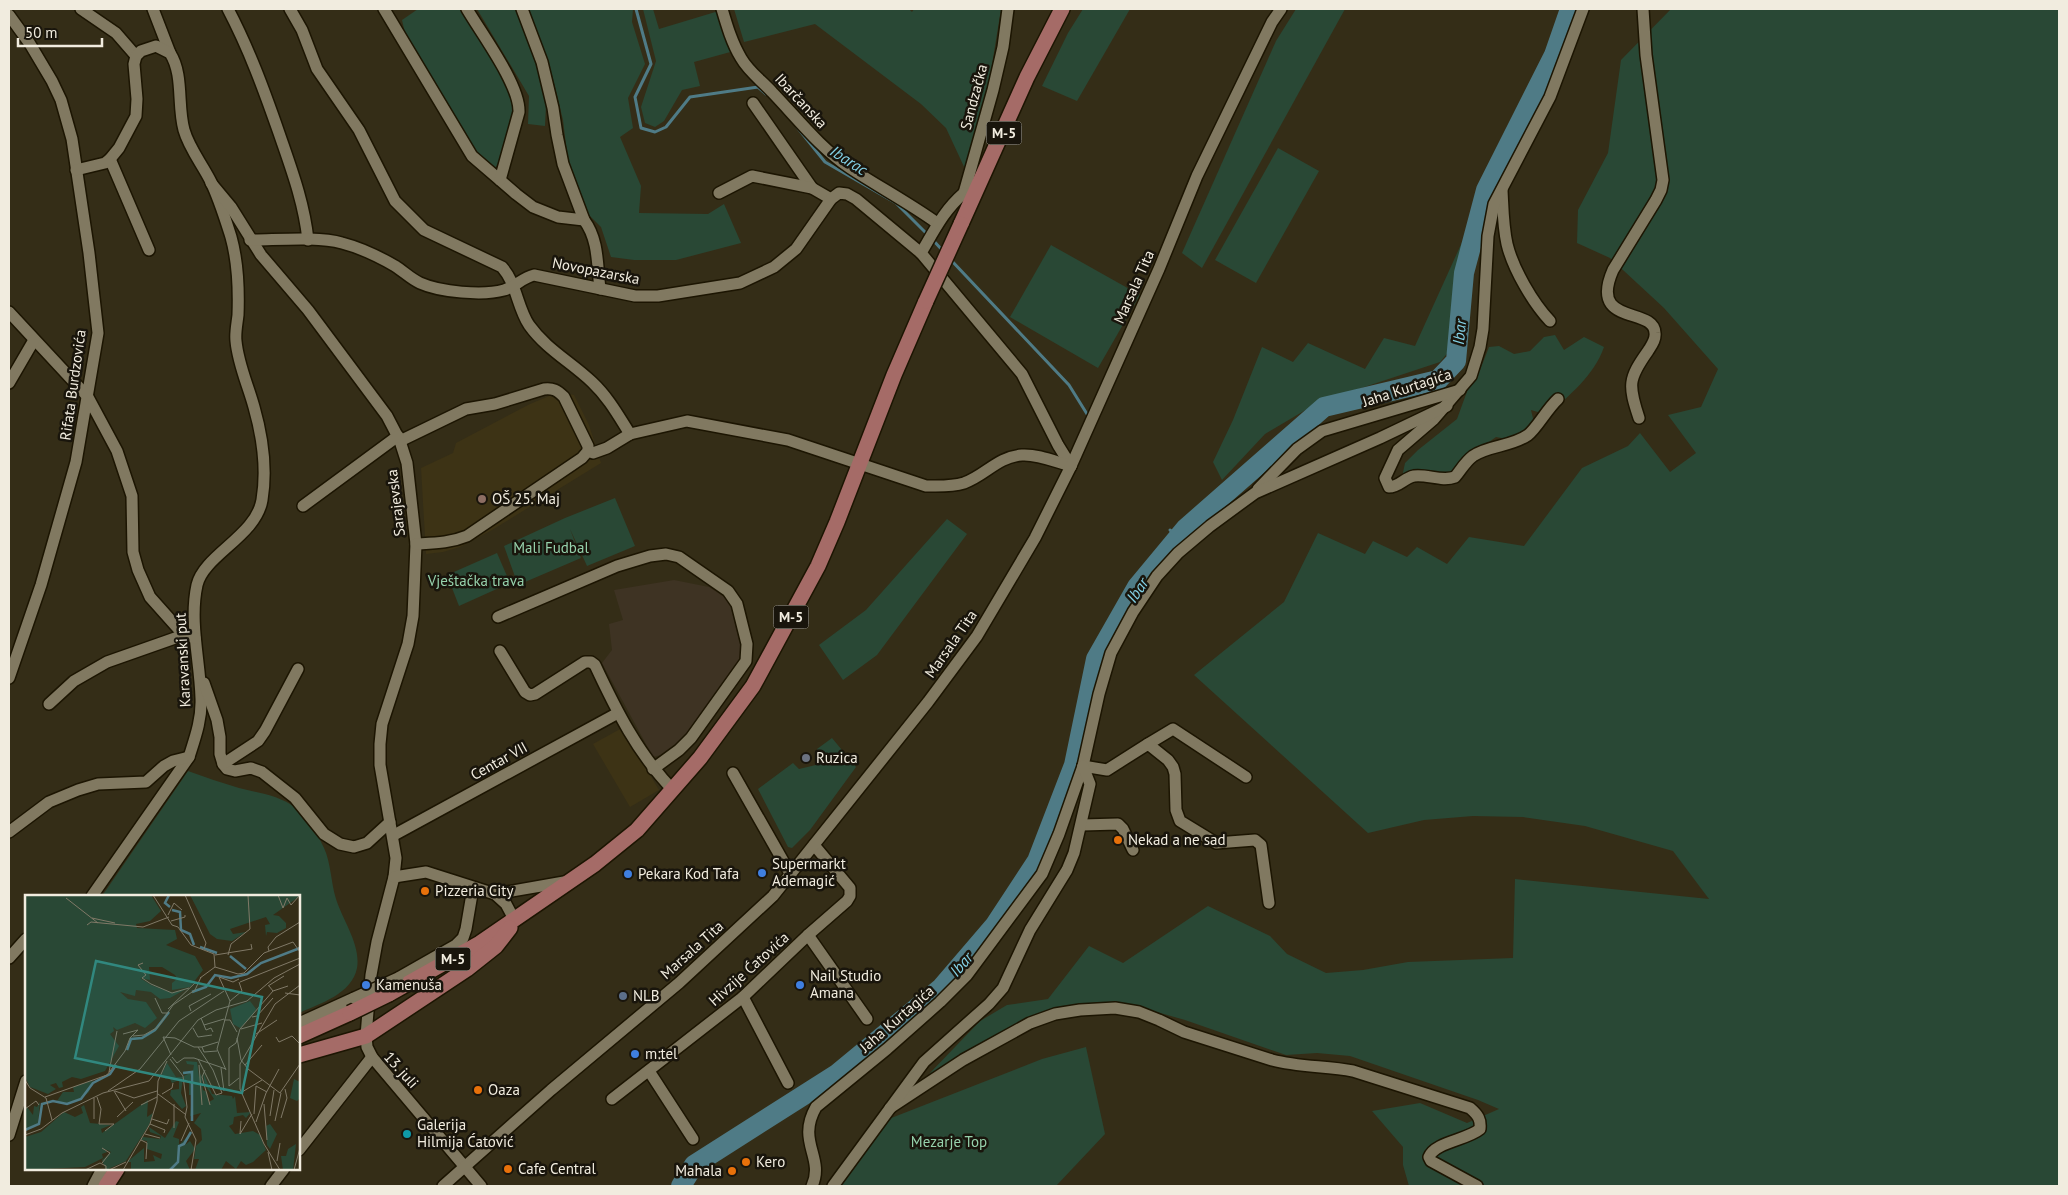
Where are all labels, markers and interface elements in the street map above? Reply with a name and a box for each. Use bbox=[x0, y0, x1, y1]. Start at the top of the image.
scale bar bbox=[18, 15, 101, 47]
text: 50 m bbox=[25, 23, 58, 42]
street label: Sandzačka bbox=[956, 62, 991, 132]
street label: Ibarčanska bbox=[771, 69, 832, 132]
road number: M-5 bbox=[986, 122, 1022, 144]
water label: Ibarac bbox=[827, 141, 872, 180]
street label: Marsala Tita bbox=[1109, 247, 1158, 326]
street label: Novopazarska bbox=[551, 253, 641, 288]
water label: Ibar bbox=[1448, 317, 1470, 346]
street label: Rifata Burdzovića bbox=[55, 328, 90, 441]
street label: Jaha Kurtagića bbox=[1359, 364, 1454, 411]
street label: Sarajevska bbox=[382, 468, 409, 538]
place label: OŠ 25. Maj bbox=[492, 489, 560, 508]
marker: OŠ 25. Maj bbox=[476, 493, 488, 505]
park label: Mali Fudbal bbox=[513, 538, 589, 557]
park label: Vještačka trava bbox=[427, 571, 524, 590]
water label: Ibar bbox=[1121, 572, 1153, 606]
road number: M-5 bbox=[774, 606, 808, 628]
street label: Marsala Tita bbox=[920, 606, 981, 681]
street label: Karavanski put bbox=[171, 612, 194, 708]
street label: Centar VII bbox=[467, 737, 531, 784]
place label: Ruzica bbox=[816, 748, 858, 767]
marker: Ruzica bbox=[800, 752, 812, 764]
place label: Nekad a ne sad bbox=[1128, 830, 1226, 849]
marker: Nekad a ne sad bbox=[1112, 834, 1124, 846]
place label: Supermarkt Ademagić bbox=[772, 854, 846, 890]
place label: Pekara Kod Tafa bbox=[638, 864, 739, 883]
marker: Supermarkt Ademagić bbox=[756, 867, 768, 879]
marker: Pekara Kod Tafa bbox=[622, 868, 634, 880]
place label: Pizzeria City bbox=[435, 881, 513, 900]
marker: Pizzeria City bbox=[419, 885, 431, 897]
inset map bbox=[25, 895, 300, 1170]
street label: Marsala Tita bbox=[656, 916, 727, 983]
street label: Hivzije Ćatovića bbox=[705, 928, 793, 1010]
water label: Ibar bbox=[945, 946, 978, 980]
road number: M-5 bbox=[436, 948, 470, 971]
place label: Nail Studio Amana bbox=[810, 966, 881, 1002]
place label: Kamenuša bbox=[376, 975, 442, 994]
marker: Kamenuša bbox=[360, 979, 372, 991]
marker: Nail Studio Amana bbox=[794, 979, 806, 991]
street label: Jaha Kurtagića bbox=[855, 981, 938, 1057]
place label: NLB bbox=[633, 986, 660, 1005]
marker: NLB bbox=[617, 990, 629, 1002]
place label: m:tel bbox=[645, 1044, 678, 1063]
street label: 13. juli bbox=[380, 1047, 423, 1092]
marker: m:tel bbox=[629, 1048, 641, 1060]
place label: Oaza bbox=[488, 1080, 520, 1099]
marker: Oaza bbox=[472, 1084, 484, 1096]
place label: Galerija Hilmija Ćatović bbox=[417, 1115, 514, 1151]
marker: Galerija Hilmija Ćatović bbox=[401, 1128, 413, 1140]
park label: Mezarje Top bbox=[911, 1132, 987, 1151]
place label: Kero bbox=[756, 1152, 785, 1171]
marker: Kero bbox=[740, 1156, 752, 1168]
place label: Cafe Central bbox=[518, 1159, 596, 1178]
place label: Mahala bbox=[675, 1161, 722, 1180]
marker: Cafe Central bbox=[502, 1163, 514, 1175]
marker: Mahala bbox=[726, 1165, 738, 1177]

